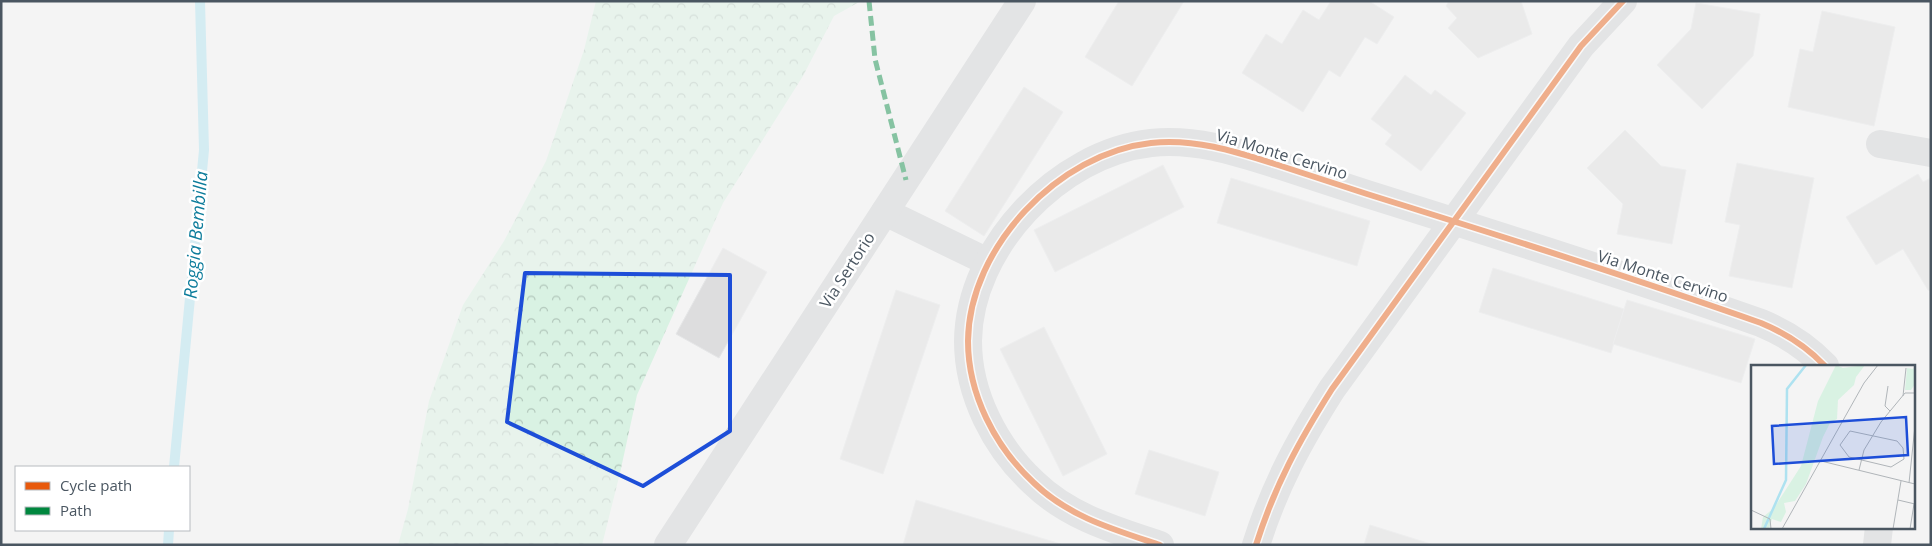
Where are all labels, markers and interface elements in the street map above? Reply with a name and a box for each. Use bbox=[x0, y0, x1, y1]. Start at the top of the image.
street label: Via Monte Cervino bbox=[1214, 124, 1350, 184]
water label: Roggia Bembilla bbox=[177, 170, 213, 300]
street label: Via Sertorio bbox=[814, 228, 880, 312]
street label: Via Monte Cervino bbox=[1595, 244, 1731, 308]
inset map bbox=[1751, 365, 1914, 528]
legend bbox=[15, 466, 190, 531]
text: Cycle path bbox=[60, 475, 132, 495]
text: Path bbox=[60, 500, 92, 520]

